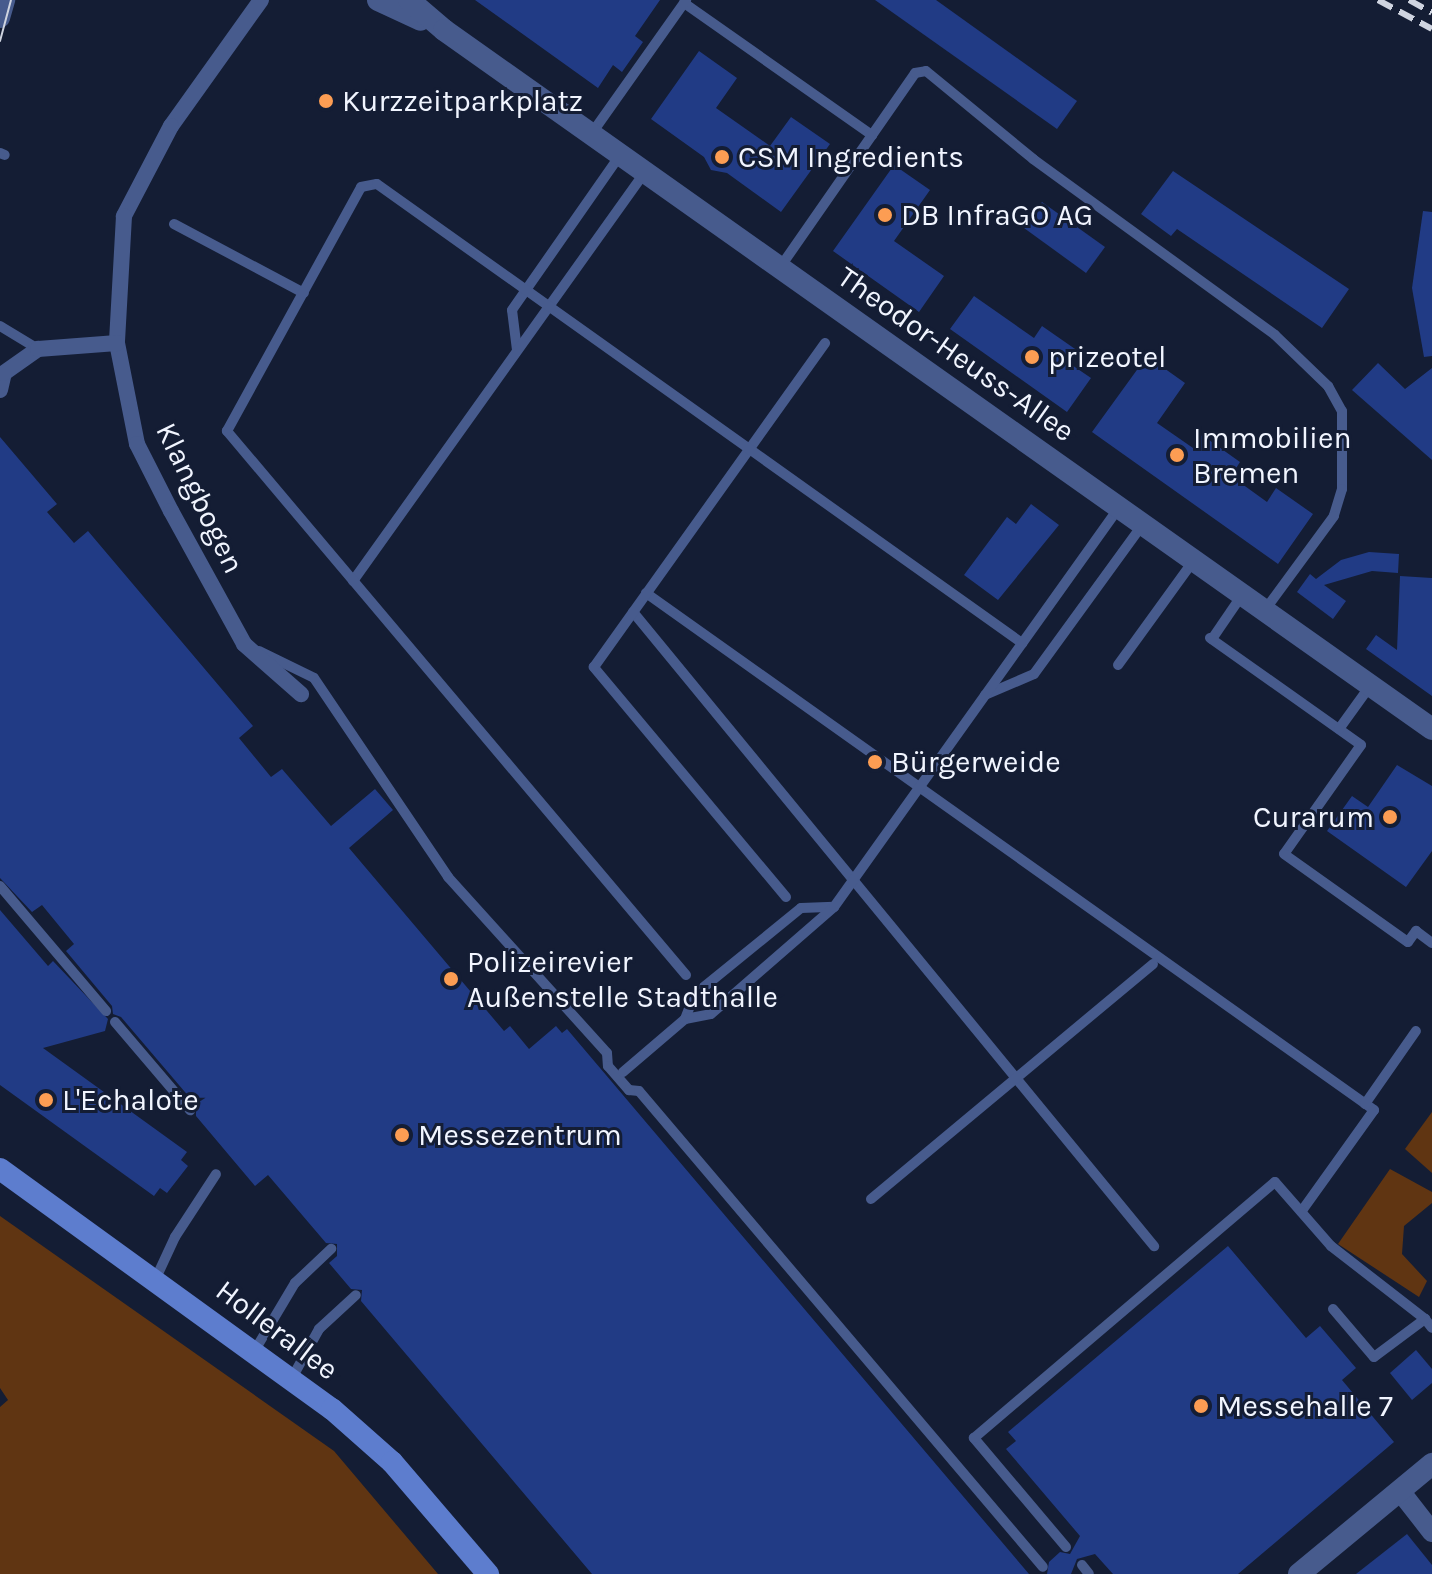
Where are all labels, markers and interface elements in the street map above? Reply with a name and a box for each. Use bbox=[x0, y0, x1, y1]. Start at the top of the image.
place label: Kurzzeitparkplatz bbox=[342, 83, 583, 119]
marker: Kurzzeitparkplatz bbox=[317, 92, 335, 110]
place label: CSM Ingredients bbox=[738, 139, 964, 175]
marker: CSM Ingredients bbox=[713, 148, 731, 166]
place label: DB InfraGO AG bbox=[901, 197, 1093, 233]
marker: DB InfraGO AG bbox=[876, 206, 894, 224]
street label: Theodor-Heuss-Allee bbox=[831, 259, 1081, 449]
place label: prizeotel bbox=[1048, 339, 1166, 375]
marker: prizeotel bbox=[1023, 348, 1041, 366]
street label: Klangbogen bbox=[148, 417, 252, 579]
place label: Immobilien Bremen bbox=[1193, 420, 1351, 490]
marker: Immobilien Bremen bbox=[1168, 446, 1186, 464]
place label: Bürgerweide bbox=[891, 744, 1061, 780]
marker: Bürgerweide bbox=[866, 753, 884, 771]
place label: Curarum bbox=[1253, 799, 1374, 835]
marker: Curarum bbox=[1381, 808, 1399, 826]
place label: Polizeirevier Außenstelle Stadthalle bbox=[467, 944, 778, 1014]
marker: Polizeirevier Außenstelle Stadthalle bbox=[442, 970, 460, 988]
place label: L'Echalote bbox=[62, 1082, 199, 1118]
marker: L'Echalote bbox=[37, 1091, 55, 1109]
place label: Messezentrum bbox=[418, 1117, 622, 1153]
marker: Messezentrum bbox=[393, 1126, 411, 1144]
street label: Hollerallee bbox=[209, 1272, 345, 1388]
place label: Messehalle 7 bbox=[1217, 1388, 1393, 1424]
marker: Messehalle 7 bbox=[1192, 1397, 1210, 1415]

